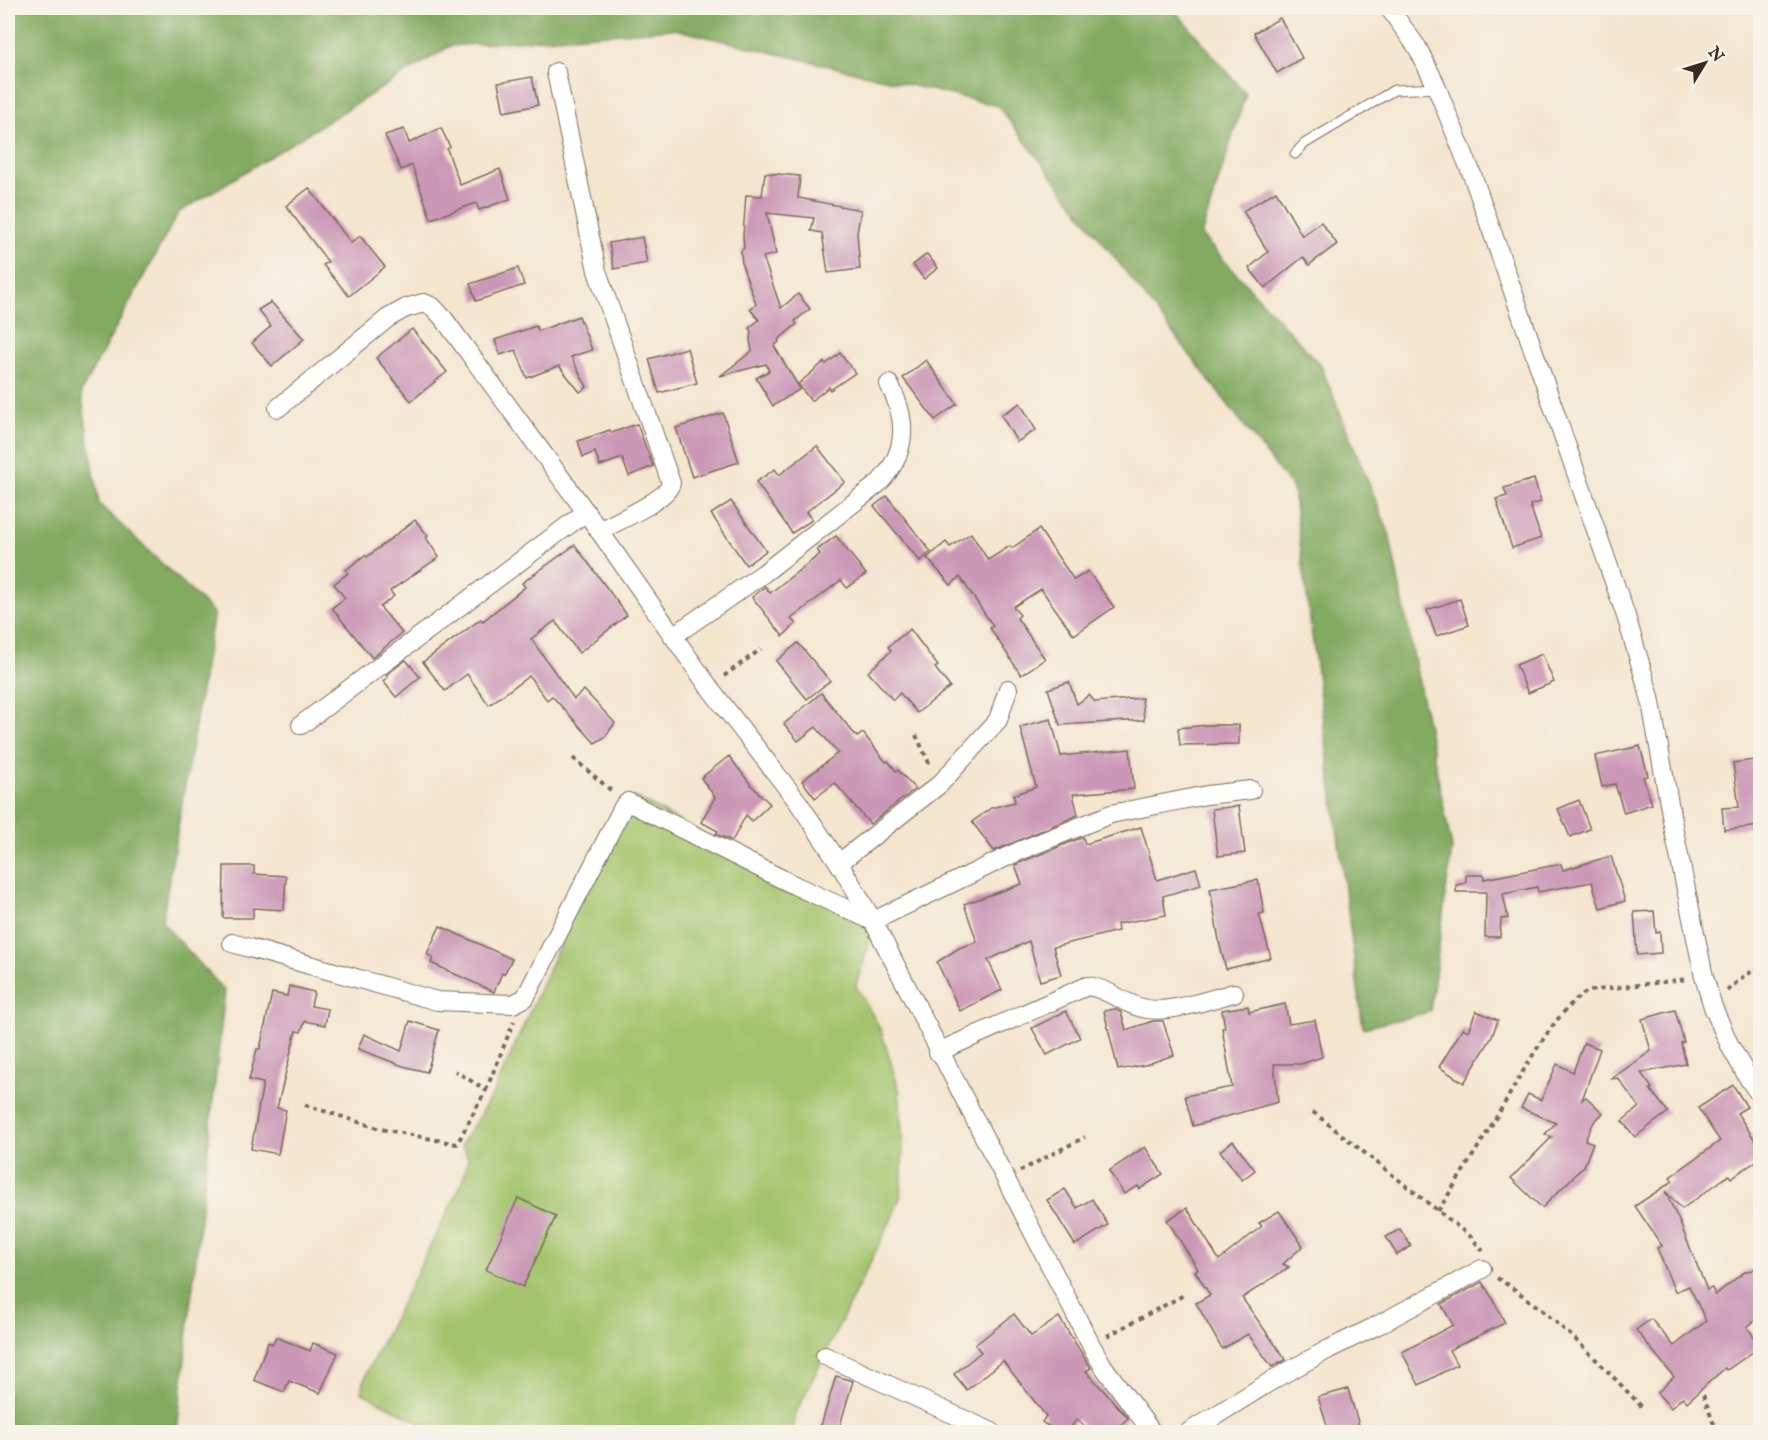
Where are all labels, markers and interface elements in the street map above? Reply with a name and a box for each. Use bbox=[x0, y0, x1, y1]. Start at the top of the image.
north arrow bbox=[1675, 33, 1735, 93]
text: N bbox=[1702, 43, 1727, 67]

